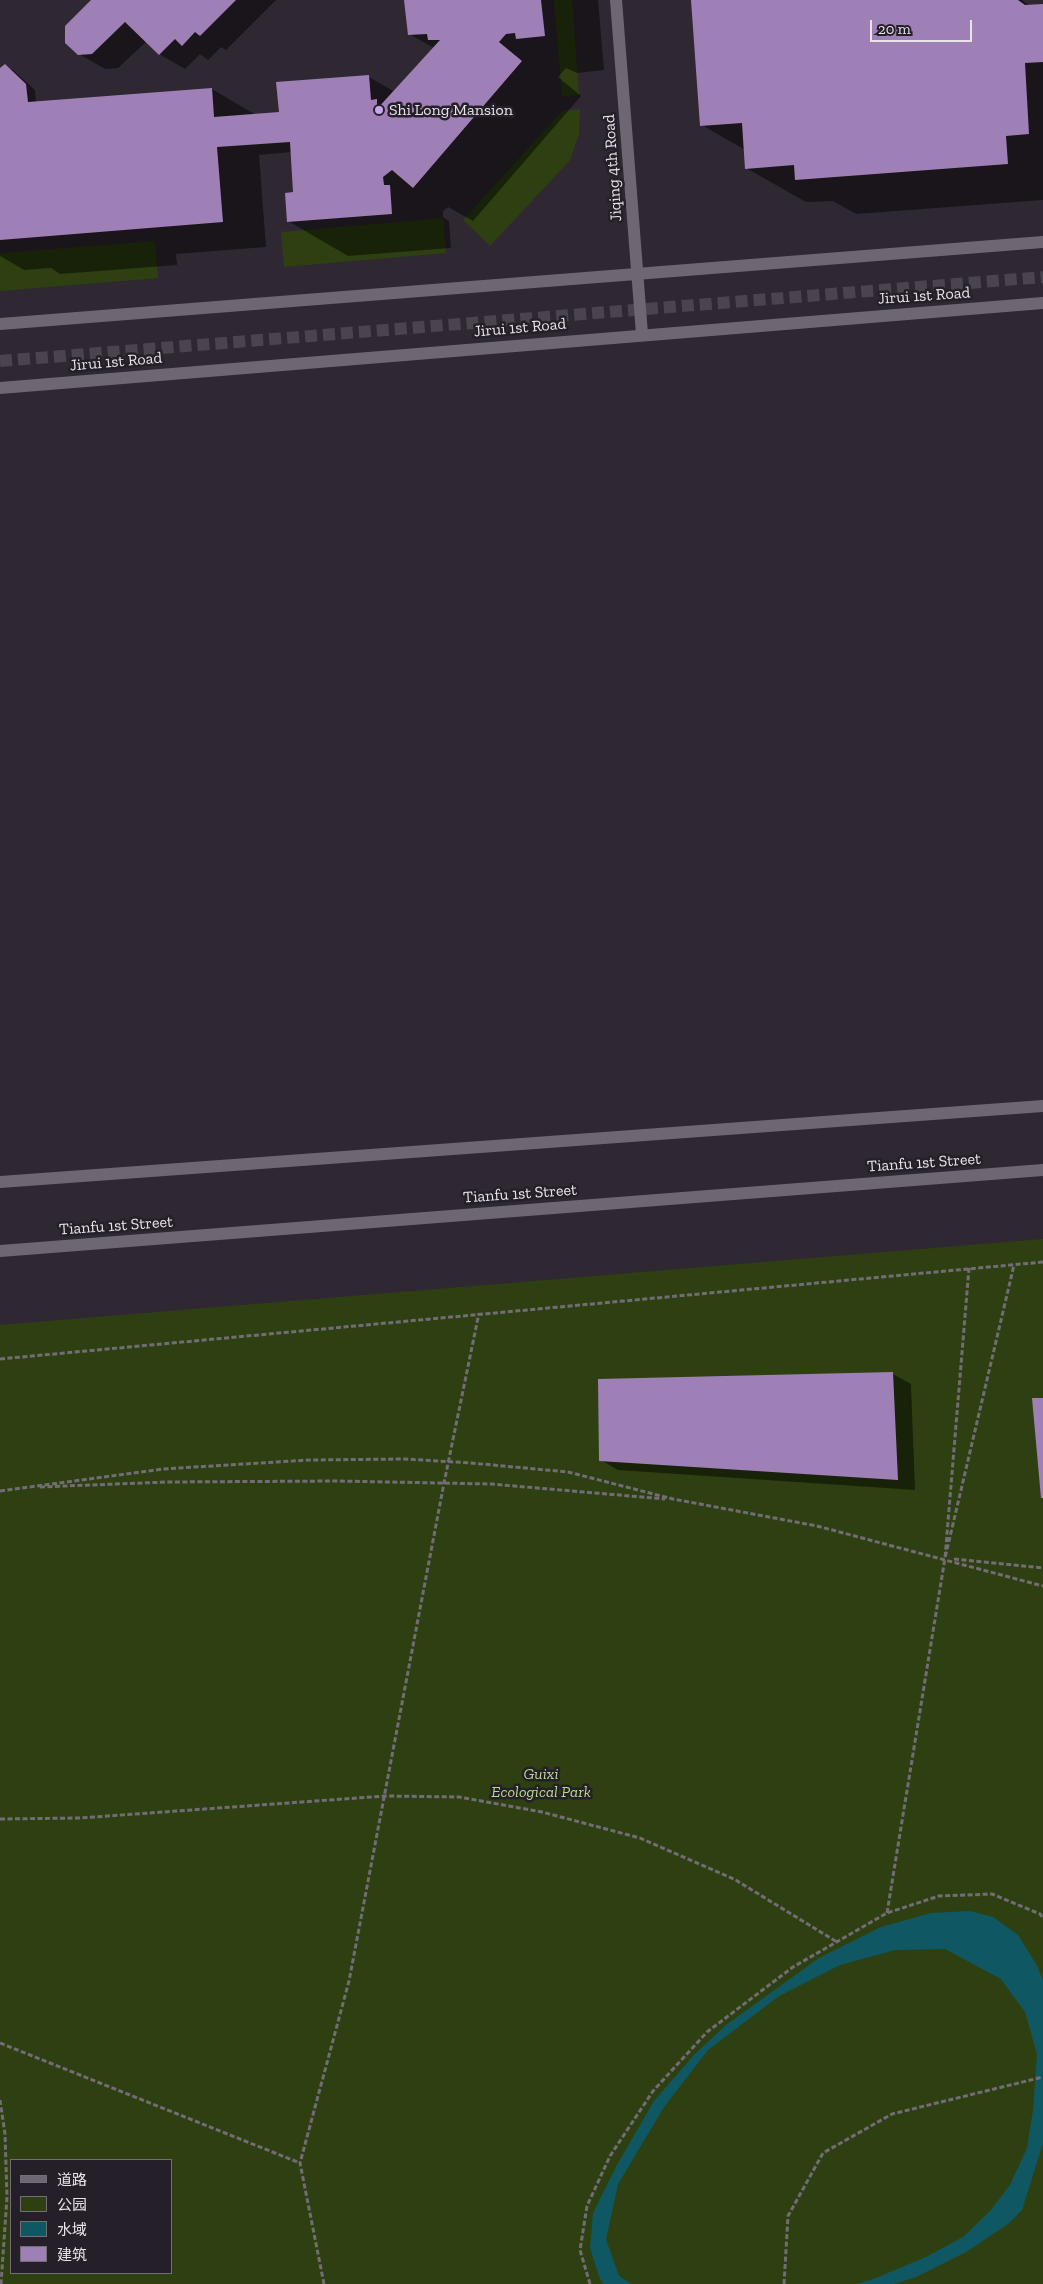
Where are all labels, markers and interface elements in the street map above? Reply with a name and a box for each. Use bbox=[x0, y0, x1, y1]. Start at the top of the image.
scale bar bbox=[873, 10, 976, 42]
text: 20 m bbox=[878, 20, 911, 38]
place label: Shi Long Mansion bbox=[389, 100, 513, 120]
marker: Shi Long Mansion bbox=[373, 104, 385, 116]
street label: Jiqing 4th Road bbox=[600, 114, 626, 222]
street label: Jirui 1st Road bbox=[877, 283, 971, 309]
street label: Jirui 1st Road bbox=[473, 314, 567, 342]
street label: Jirui 1st Road bbox=[69, 348, 163, 376]
street label: Tianfu 1st Street bbox=[867, 1149, 981, 1177]
street label: Tianfu 1st Street bbox=[463, 1180, 577, 1208]
street label: Tianfu 1st Street bbox=[59, 1212, 173, 1240]
park label: Guixi Ecological Park bbox=[491, 1764, 591, 1802]
legend bbox=[10, 2159, 172, 2274]
text: 道路 bbox=[57, 2171, 87, 2189]
text: 公园 bbox=[57, 2196, 87, 2214]
text: 水域 bbox=[57, 2221, 87, 2239]
text: 建筑 bbox=[57, 2246, 87, 2264]

